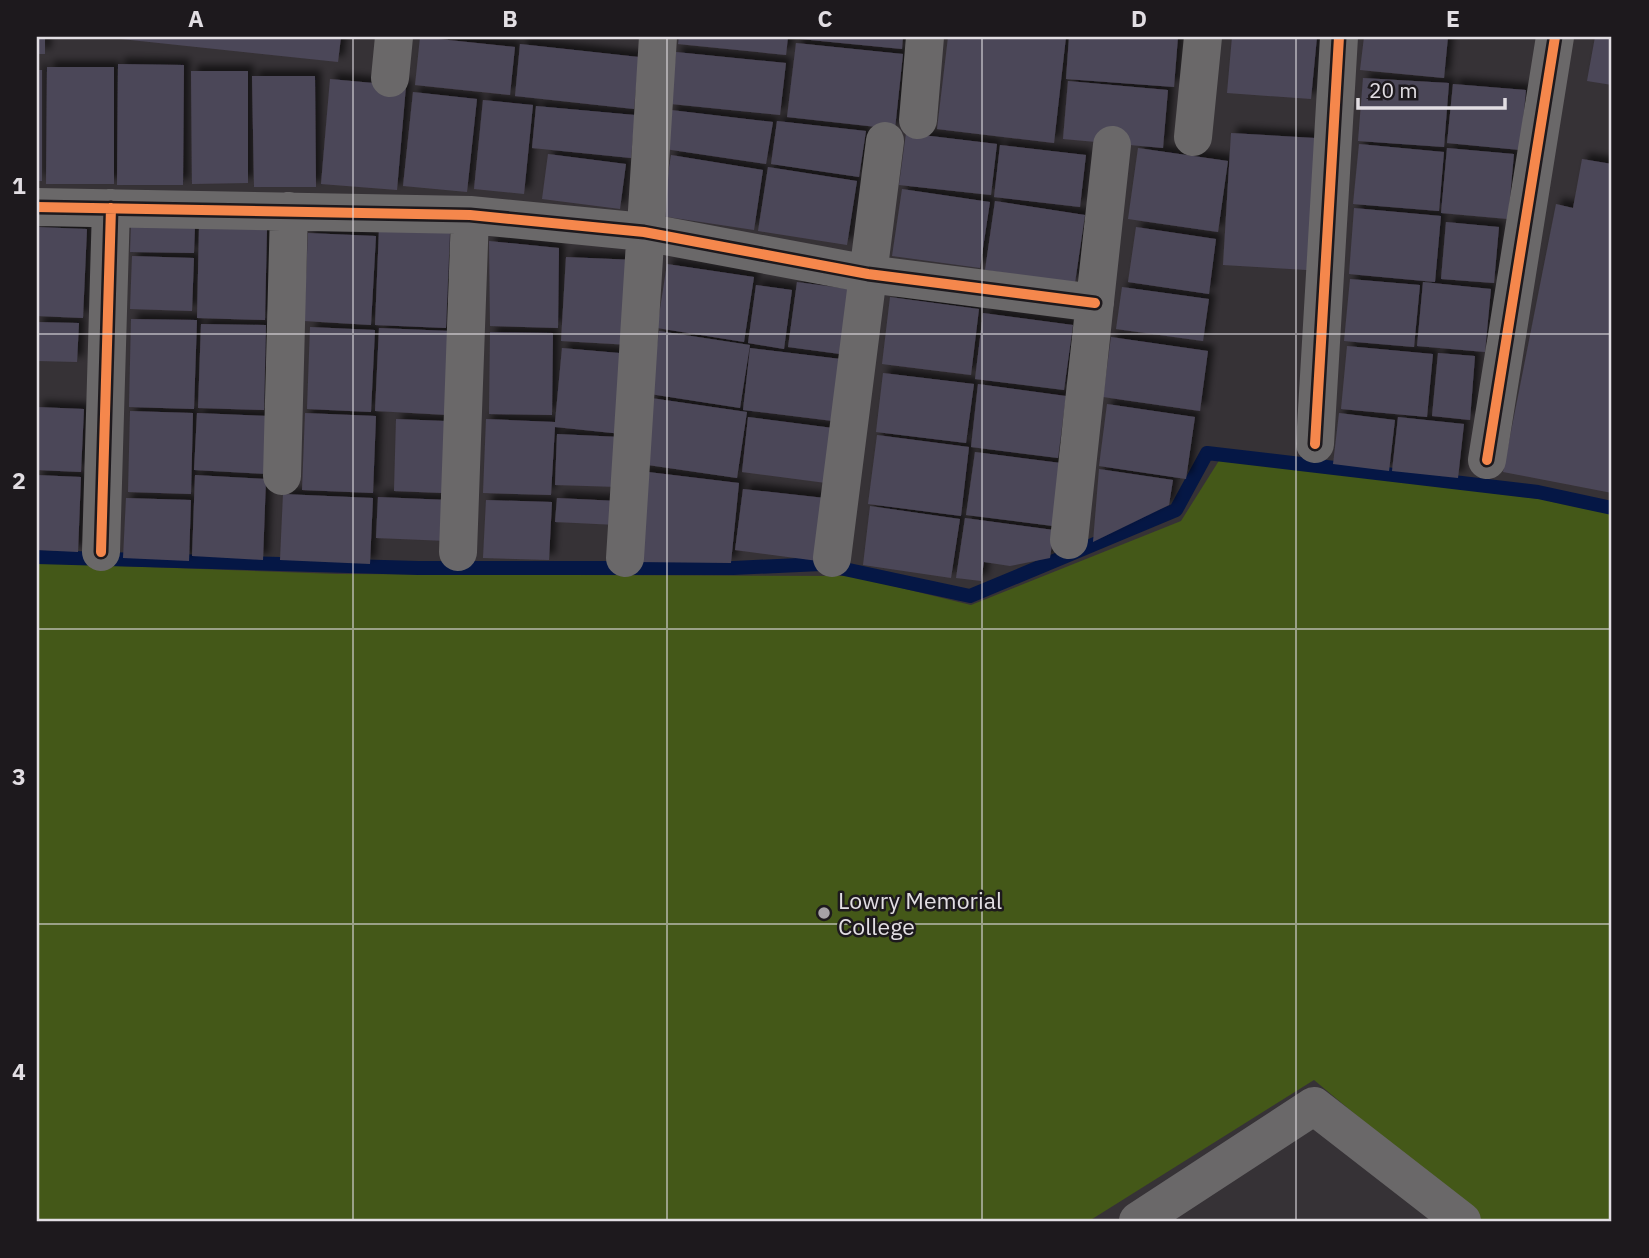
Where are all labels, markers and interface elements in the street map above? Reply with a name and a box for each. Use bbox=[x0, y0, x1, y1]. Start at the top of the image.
text: A bbox=[188, 3, 204, 33]
text: B bbox=[502, 3, 518, 33]
text: C bbox=[818, 3, 833, 33]
text: D bbox=[1131, 3, 1147, 33]
text: E bbox=[1446, 3, 1460, 33]
scale bar bbox=[1358, 66, 1506, 110]
text: 20 m bbox=[1369, 76, 1418, 104]
text: 1 bbox=[12, 170, 26, 200]
text: 2 bbox=[12, 465, 26, 495]
text: 3 bbox=[12, 761, 26, 791]
place label: Lowry Memorial College bbox=[838, 885, 1002, 941]
marker: Lowry Memorial College bbox=[816, 905, 832, 921]
text: 4 bbox=[12, 1056, 26, 1086]

